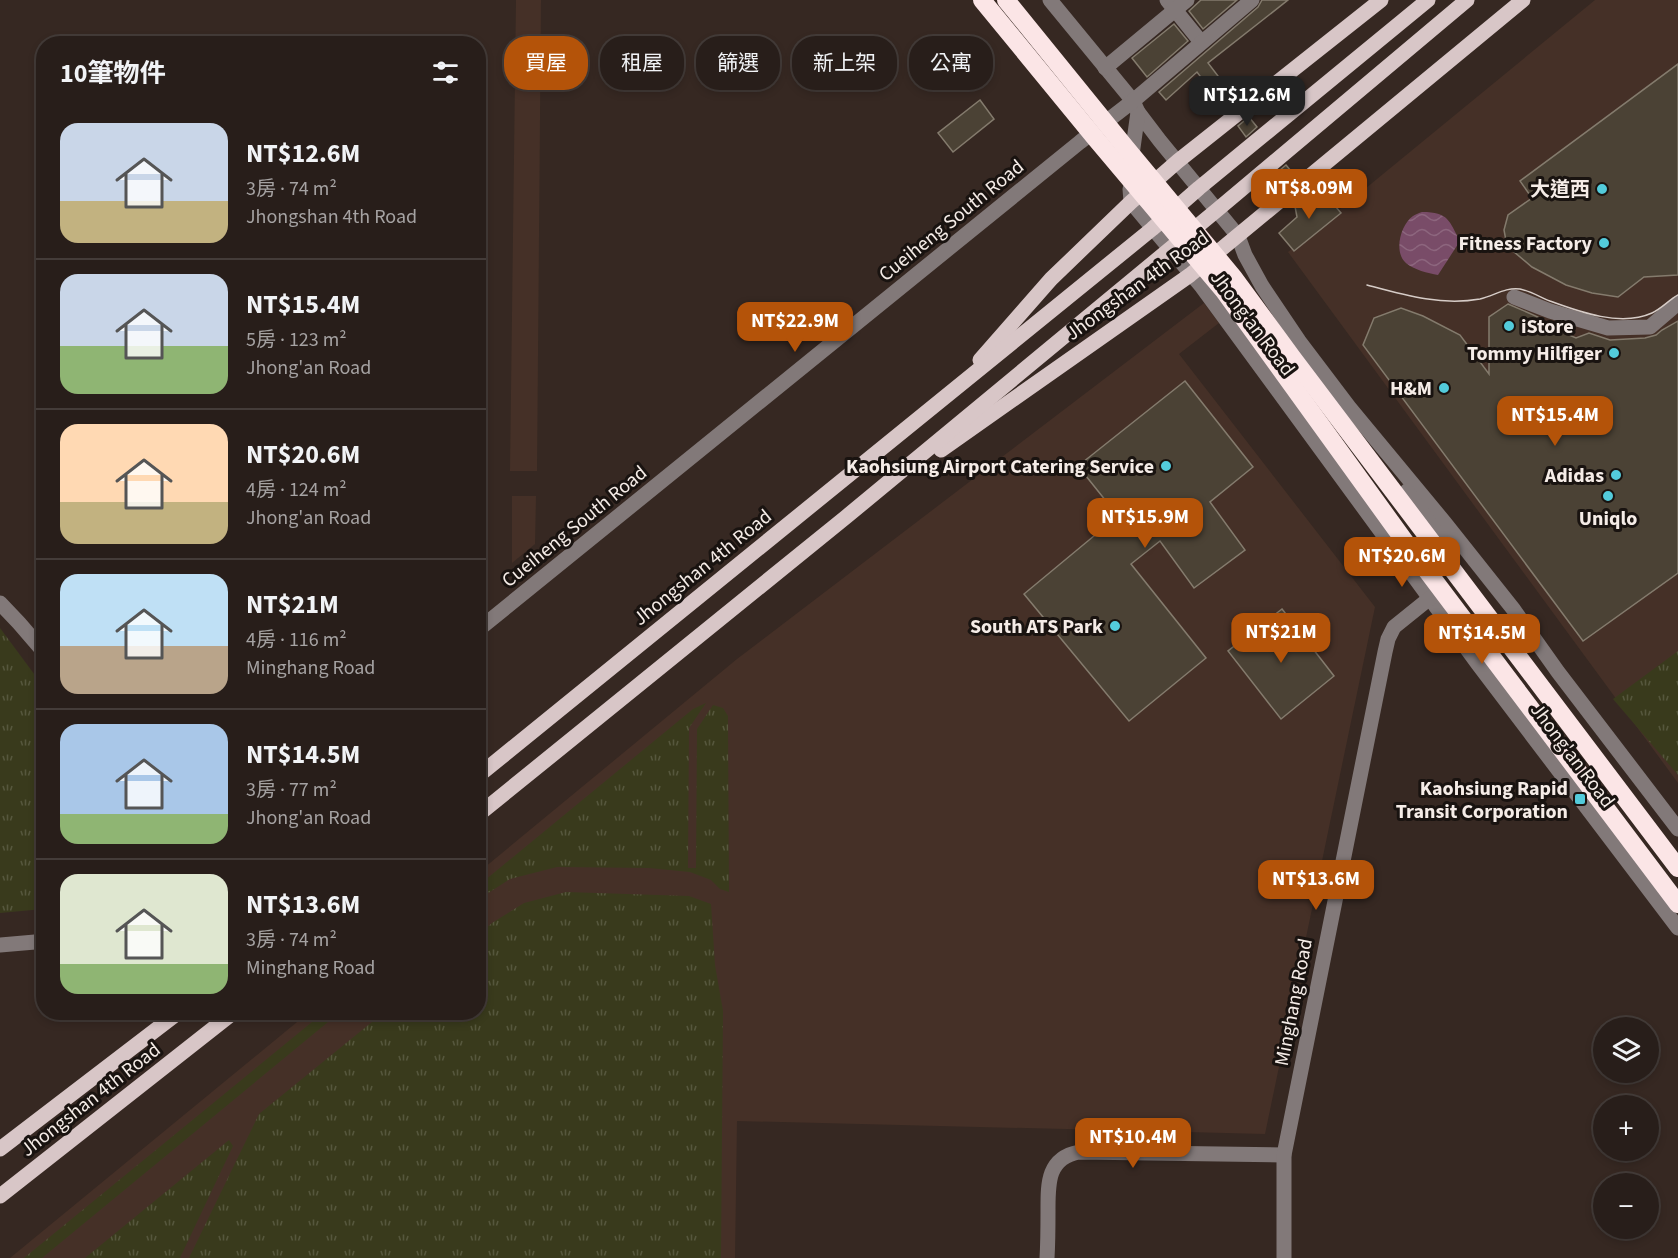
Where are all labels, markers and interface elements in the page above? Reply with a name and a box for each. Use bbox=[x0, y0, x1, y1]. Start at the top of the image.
chip: 買屋 bbox=[504, 36, 588, 90]
chip: 租屋 bbox=[600, 36, 684, 90]
chip: 篩選 bbox=[696, 36, 780, 90]
chip: 新上架 bbox=[792, 36, 897, 90]
chip: 公寓 bbox=[909, 36, 993, 90]
text: 10筆物件 bbox=[60, 55, 165, 92]
icon: filters bbox=[429, 56, 462, 89]
pin: NT$12.6M bbox=[1185, 76, 1309, 127]
text: NT$12.6M bbox=[1203, 81, 1291, 109]
text: NT$12.6M bbox=[246, 135, 360, 172]
icon: home bbox=[108, 147, 180, 219]
street label: Cueiheng South Road bbox=[873, 153, 1030, 288]
pin: NT$8.09M bbox=[1247, 169, 1371, 220]
text: NT$8.09M bbox=[1265, 174, 1353, 202]
text: 3房 · 74 m² bbox=[246, 175, 337, 203]
place label: 大道西 bbox=[1530, 176, 1590, 204]
marker: 大道西 bbox=[1595, 182, 1609, 196]
text: Jhongshan 4th Road bbox=[246, 203, 417, 231]
street label: Jhongshan 4th Road bbox=[1060, 224, 1215, 347]
place label: Fitness Factory bbox=[1458, 230, 1593, 258]
marker: Fitness Factory bbox=[1597, 236, 1611, 250]
street label: Jhong'an Road bbox=[1203, 265, 1301, 382]
text: NT$15.4M bbox=[246, 286, 360, 323]
icon: home bbox=[108, 298, 180, 370]
pin: NT$22.9M bbox=[733, 302, 857, 353]
text: NT$22.9M bbox=[751, 307, 839, 335]
place label: iStore bbox=[1521, 313, 1574, 341]
marker: iStore bbox=[1502, 319, 1516, 333]
text: 5房 · 123 m² bbox=[246, 326, 347, 354]
place label: Tommy Hilfiger bbox=[1467, 340, 1602, 368]
marker: Tommy Hilfiger bbox=[1607, 346, 1621, 360]
text: Jhong'an Road bbox=[246, 354, 371, 382]
place label: H&M bbox=[1390, 375, 1432, 403]
marker: H&M bbox=[1437, 381, 1451, 395]
pin: NT$15.4M bbox=[1493, 396, 1617, 447]
text: NT$15.4M bbox=[1511, 401, 1599, 429]
text: NT$20.6M bbox=[246, 436, 360, 473]
icon: home bbox=[108, 448, 180, 520]
place label: Kaohsiung Airport Catering Service bbox=[846, 453, 1154, 481]
street label: Cueiheng South Road bbox=[496, 459, 653, 594]
marker: Kaohsiung Airport Catering Service bbox=[1159, 459, 1173, 473]
place label: Adidas bbox=[1544, 462, 1604, 490]
marker: Adidas bbox=[1609, 468, 1623, 482]
text: 4房 · 124 m² bbox=[246, 476, 347, 504]
marker: Uniqlo bbox=[1601, 489, 1615, 503]
pin: NT$15.9M bbox=[1083, 498, 1207, 549]
street label: Jhongshan 4th Road bbox=[627, 503, 778, 632]
text: NT$15.9M bbox=[1101, 503, 1189, 531]
text: Jhong'an Road bbox=[246, 504, 371, 532]
place label: Uniqlo bbox=[1579, 505, 1637, 533]
pin: NT$20.6M bbox=[1340, 537, 1464, 588]
text: NT$20.6M bbox=[1358, 542, 1446, 570]
text: NT$21M bbox=[246, 586, 339, 623]
icon: home bbox=[108, 598, 180, 670]
place label: South ATS Park bbox=[970, 613, 1103, 641]
pin: NT$21M bbox=[1232, 613, 1330, 664]
pin: NT$14.5M bbox=[1420, 614, 1544, 665]
text: NT$21M bbox=[1245, 618, 1317, 646]
marker: South ATS Park bbox=[1108, 619, 1122, 633]
text: NT$14.5M bbox=[1438, 619, 1526, 647]
text: 4房 · 116 m² bbox=[246, 626, 347, 654]
text: Minghang Road bbox=[246, 654, 375, 682]
street label: Jhong'an Road bbox=[1523, 697, 1621, 814]
text: NT$14.5M bbox=[246, 736, 360, 773]
icon: home bbox=[108, 748, 180, 820]
place label: Kaohsiung Rapid Transit Corporation bbox=[1396, 775, 1568, 826]
text: 3房 · 77 m² bbox=[246, 776, 337, 804]
marker: Kaohsiung Rapid Transit Corporation bbox=[1573, 792, 1587, 806]
text: Jhong'an Road bbox=[246, 804, 371, 832]
pin: NT$13.6M bbox=[1254, 860, 1378, 911]
text: NT$13.6M bbox=[1272, 865, 1360, 893]
text: NT$13.6M bbox=[246, 886, 360, 923]
icon: home bbox=[108, 898, 180, 970]
text: 3房 · 74 m² bbox=[246, 926, 337, 954]
street label: Minghang Road bbox=[1268, 936, 1320, 1068]
text: Minghang Road bbox=[246, 954, 375, 982]
map controls bbox=[1593, 1017, 1659, 1239]
button: layers bbox=[1593, 1017, 1659, 1083]
street label: Jhongshan 4th Road bbox=[15, 1036, 167, 1163]
button: + bbox=[1593, 1095, 1659, 1161]
pin: NT$10.4M bbox=[1071, 1118, 1195, 1169]
text: NT$10.4M bbox=[1089, 1123, 1177, 1151]
button: − bbox=[1593, 1173, 1659, 1239]

